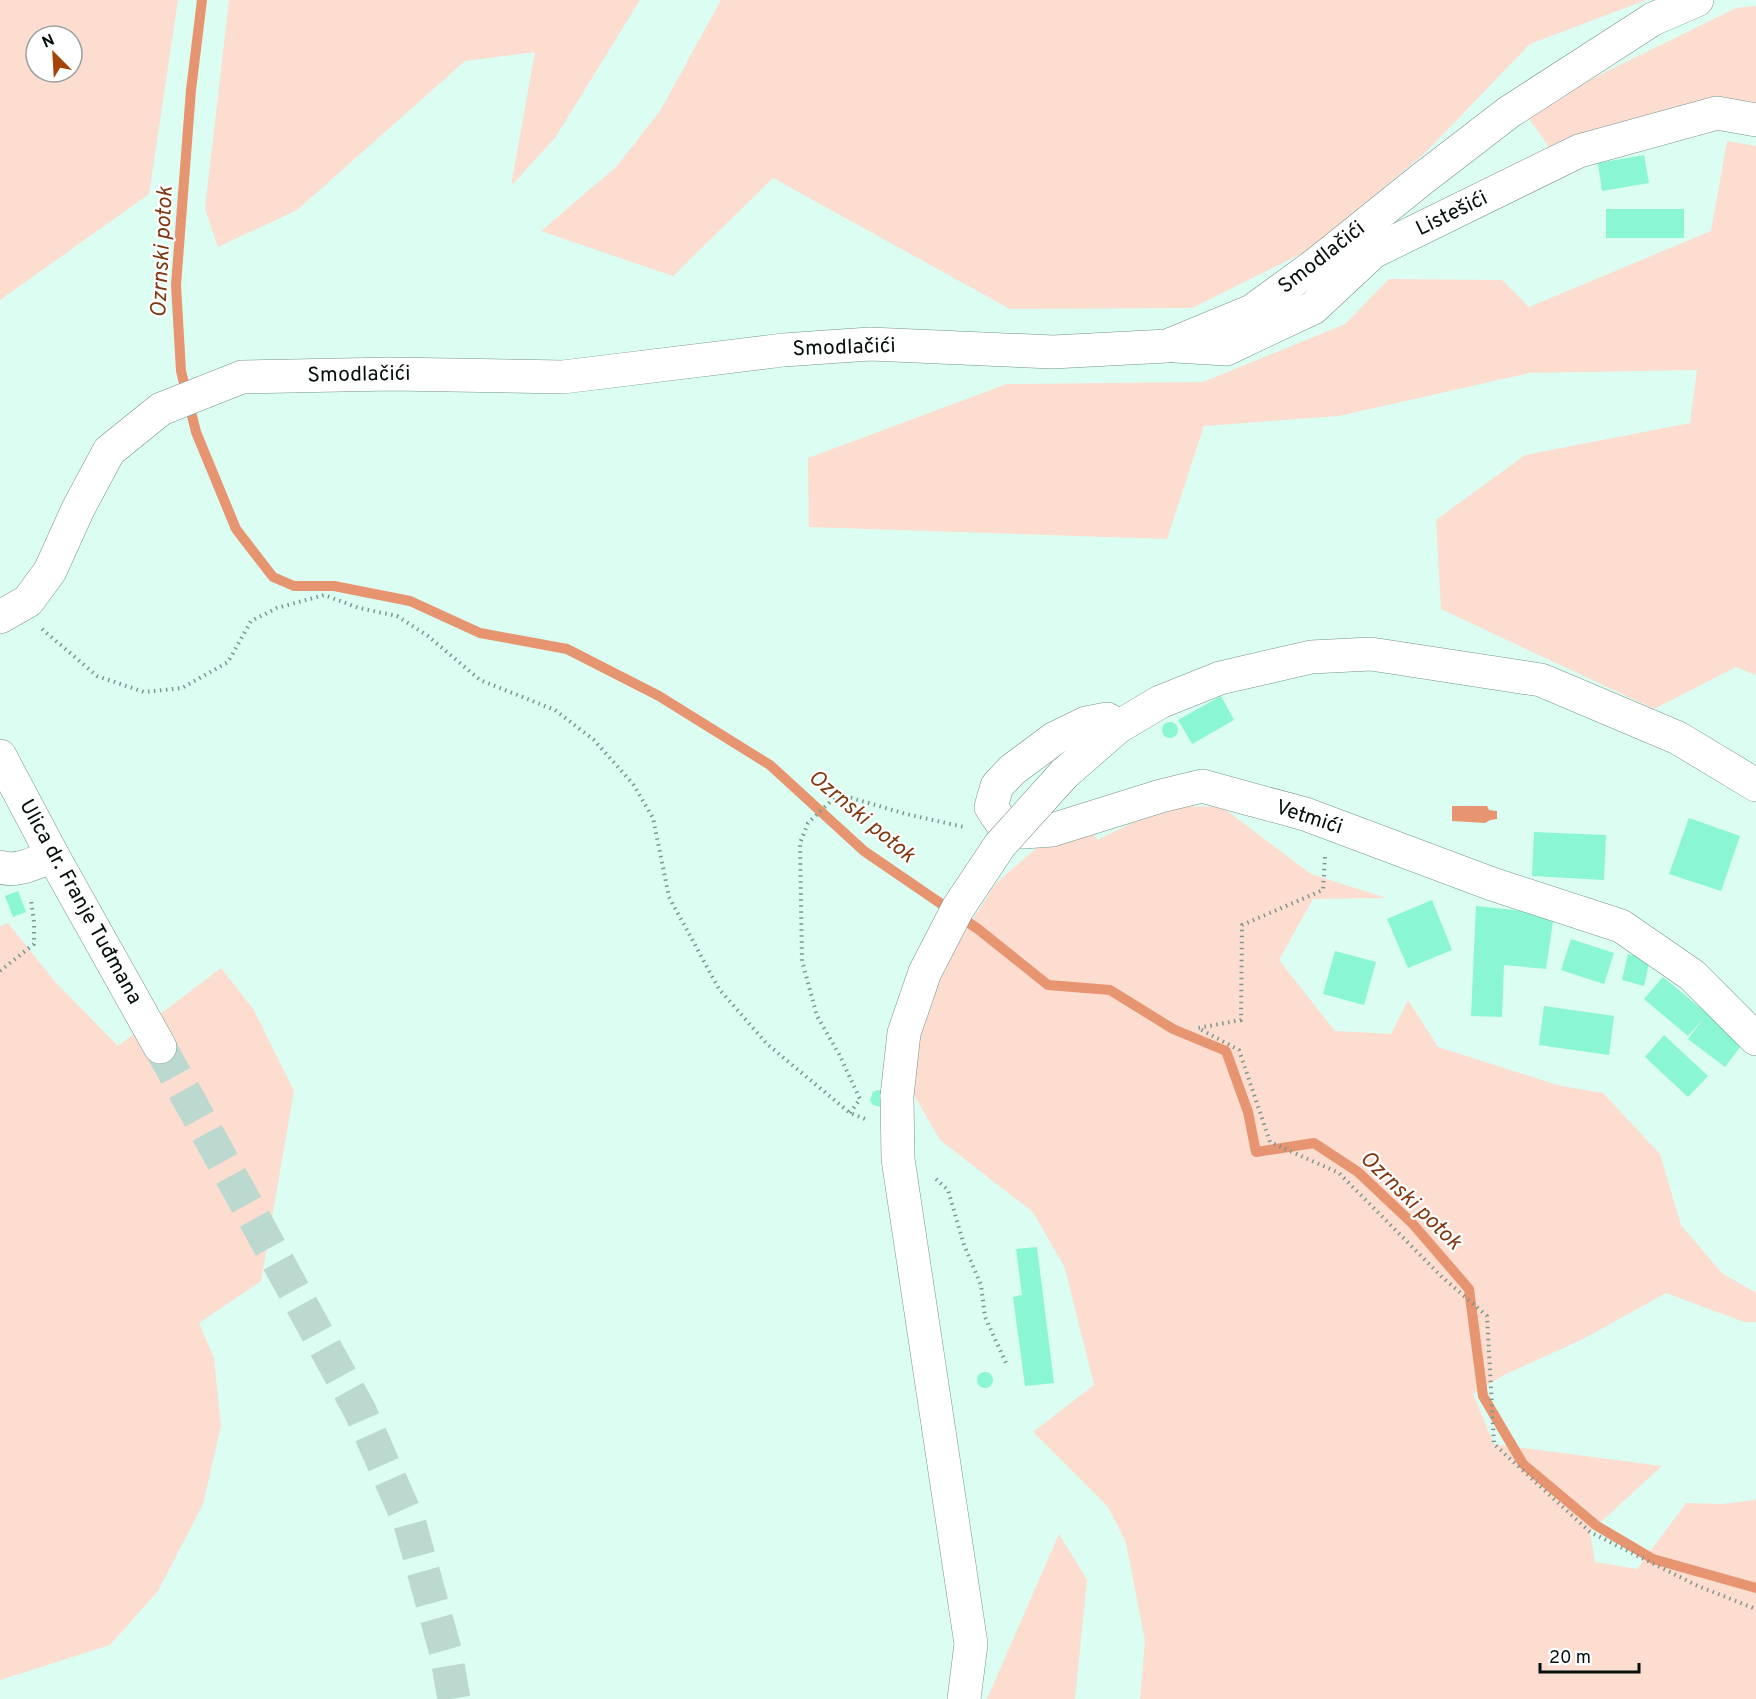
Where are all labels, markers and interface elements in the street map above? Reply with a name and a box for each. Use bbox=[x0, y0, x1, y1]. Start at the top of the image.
north arrow bbox=[24, 24, 84, 84]
text: N bbox=[39, 31, 58, 54]
water label: Ozrnski potok bbox=[146, 185, 180, 318]
street label: Listešići bbox=[1412, 185, 1492, 243]
street label: Smodlačići bbox=[1273, 216, 1371, 300]
street label: Smodlačići bbox=[792, 333, 896, 363]
street label: Smodlačići bbox=[307, 361, 411, 389]
water label: Ozrnski potok bbox=[802, 764, 921, 870]
street label: Ulica dr. Franje Tuđmana bbox=[12, 795, 148, 1009]
street label: Vetmići bbox=[1272, 795, 1346, 841]
water label: Ozrnski potok bbox=[1353, 1146, 1467, 1257]
scale bar bbox=[1540, 1636, 1639, 1674]
text: 20 m bbox=[1549, 1647, 1591, 1670]

